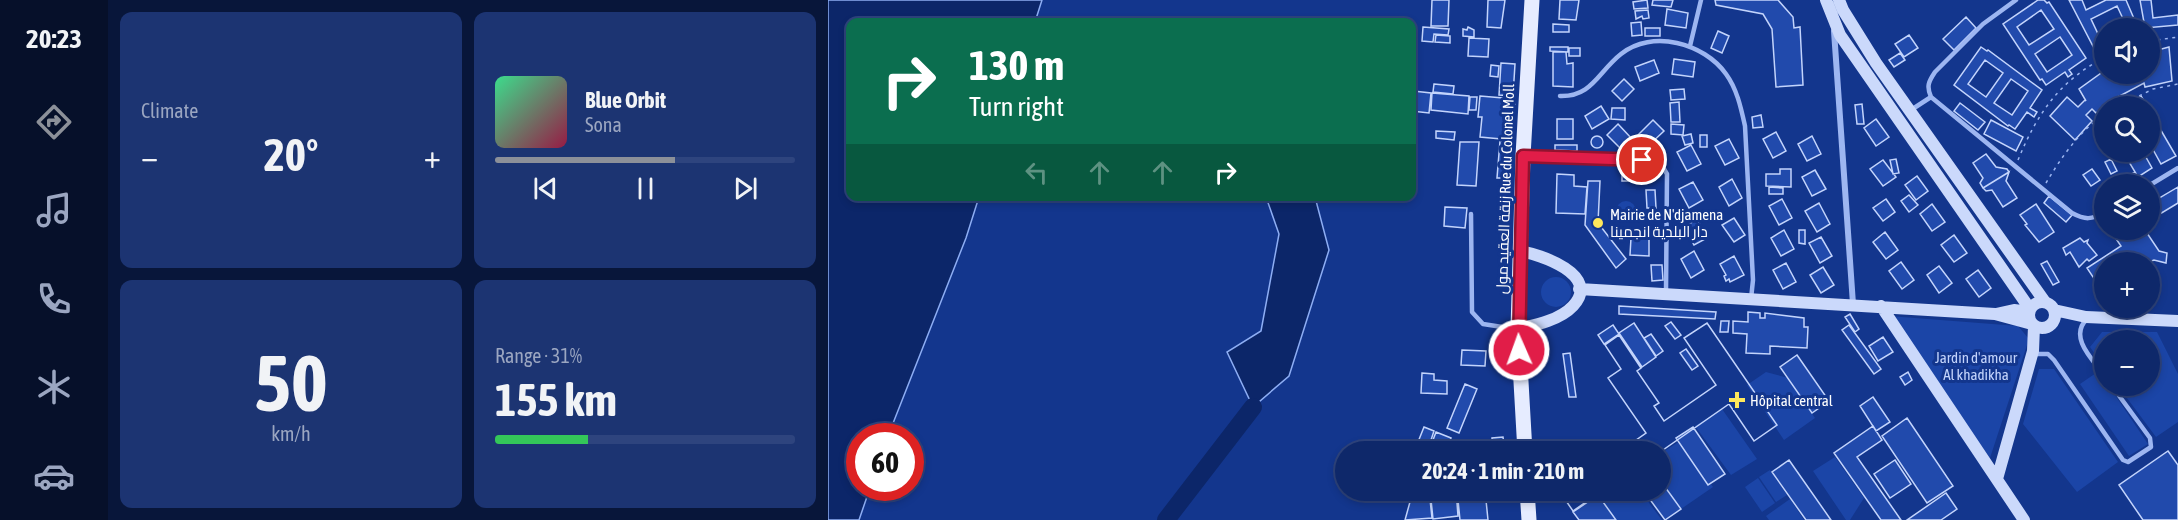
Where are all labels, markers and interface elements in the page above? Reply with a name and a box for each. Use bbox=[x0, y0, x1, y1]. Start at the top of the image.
map controls bbox=[2094, 18, 2160, 396]
button: sound bbox=[2094, 18, 2160, 84]
text: 20:23 bbox=[26, 23, 82, 54]
text: 130 m bbox=[969, 41, 1064, 89]
icon: right bbox=[870, 42, 948, 120]
street label: زنقة العقيد مول Rue du Colonel Moll bbox=[1493, 84, 1518, 294]
text: Blue Orbit bbox=[585, 87, 666, 113]
text: Turn right bbox=[969, 91, 1064, 122]
button: search bbox=[2094, 96, 2160, 162]
text: Climate bbox=[141, 99, 198, 122]
icon: directions bbox=[33, 101, 75, 143]
text: Sona bbox=[585, 113, 622, 136]
text: 20° bbox=[264, 129, 318, 181]
pin bbox=[1616, 134, 1667, 185]
text: − bbox=[141, 137, 158, 175]
text: + bbox=[424, 137, 441, 175]
icon: arrive bbox=[1625, 143, 1658, 176]
icon: left bbox=[1020, 156, 1053, 189]
icon: ahead bbox=[1083, 156, 1116, 189]
icon: ahead bbox=[1146, 156, 1179, 189]
icon: right bbox=[1209, 156, 1242, 189]
icon: previous bbox=[529, 172, 562, 205]
icon: pause bbox=[629, 172, 662, 205]
icon: next bbox=[729, 172, 762, 205]
button: layers bbox=[2094, 174, 2160, 240]
icon: music bbox=[33, 189, 75, 231]
place label: Mairie de N'djamena دار البلدية انجمينا bbox=[1610, 206, 1723, 241]
marker: Mairie de N'djamena دار البلدية انجمينا bbox=[1591, 216, 1605, 230]
button: + bbox=[2094, 252, 2160, 318]
icon: phone bbox=[33, 278, 75, 320]
position arrow bbox=[1487, 318, 1551, 382]
button: − bbox=[2094, 330, 2160, 396]
text: 50 bbox=[254, 338, 328, 428]
text: Range · 31% bbox=[495, 344, 582, 367]
park label: Jardin d'amour Al khadikha bbox=[1935, 349, 2018, 383]
icon: climate bbox=[33, 366, 75, 408]
text: 155 km bbox=[495, 374, 617, 426]
marker: Hôpital central bbox=[1728, 391, 1746, 409]
place label: Hôpital central bbox=[1750, 392, 1833, 409]
text: km/h bbox=[271, 422, 311, 445]
speed limit sign: 60 bbox=[846, 423, 924, 501]
icon: car bbox=[33, 455, 75, 497]
text: 20:24 · 1 min · 210 m bbox=[1422, 458, 1584, 484]

